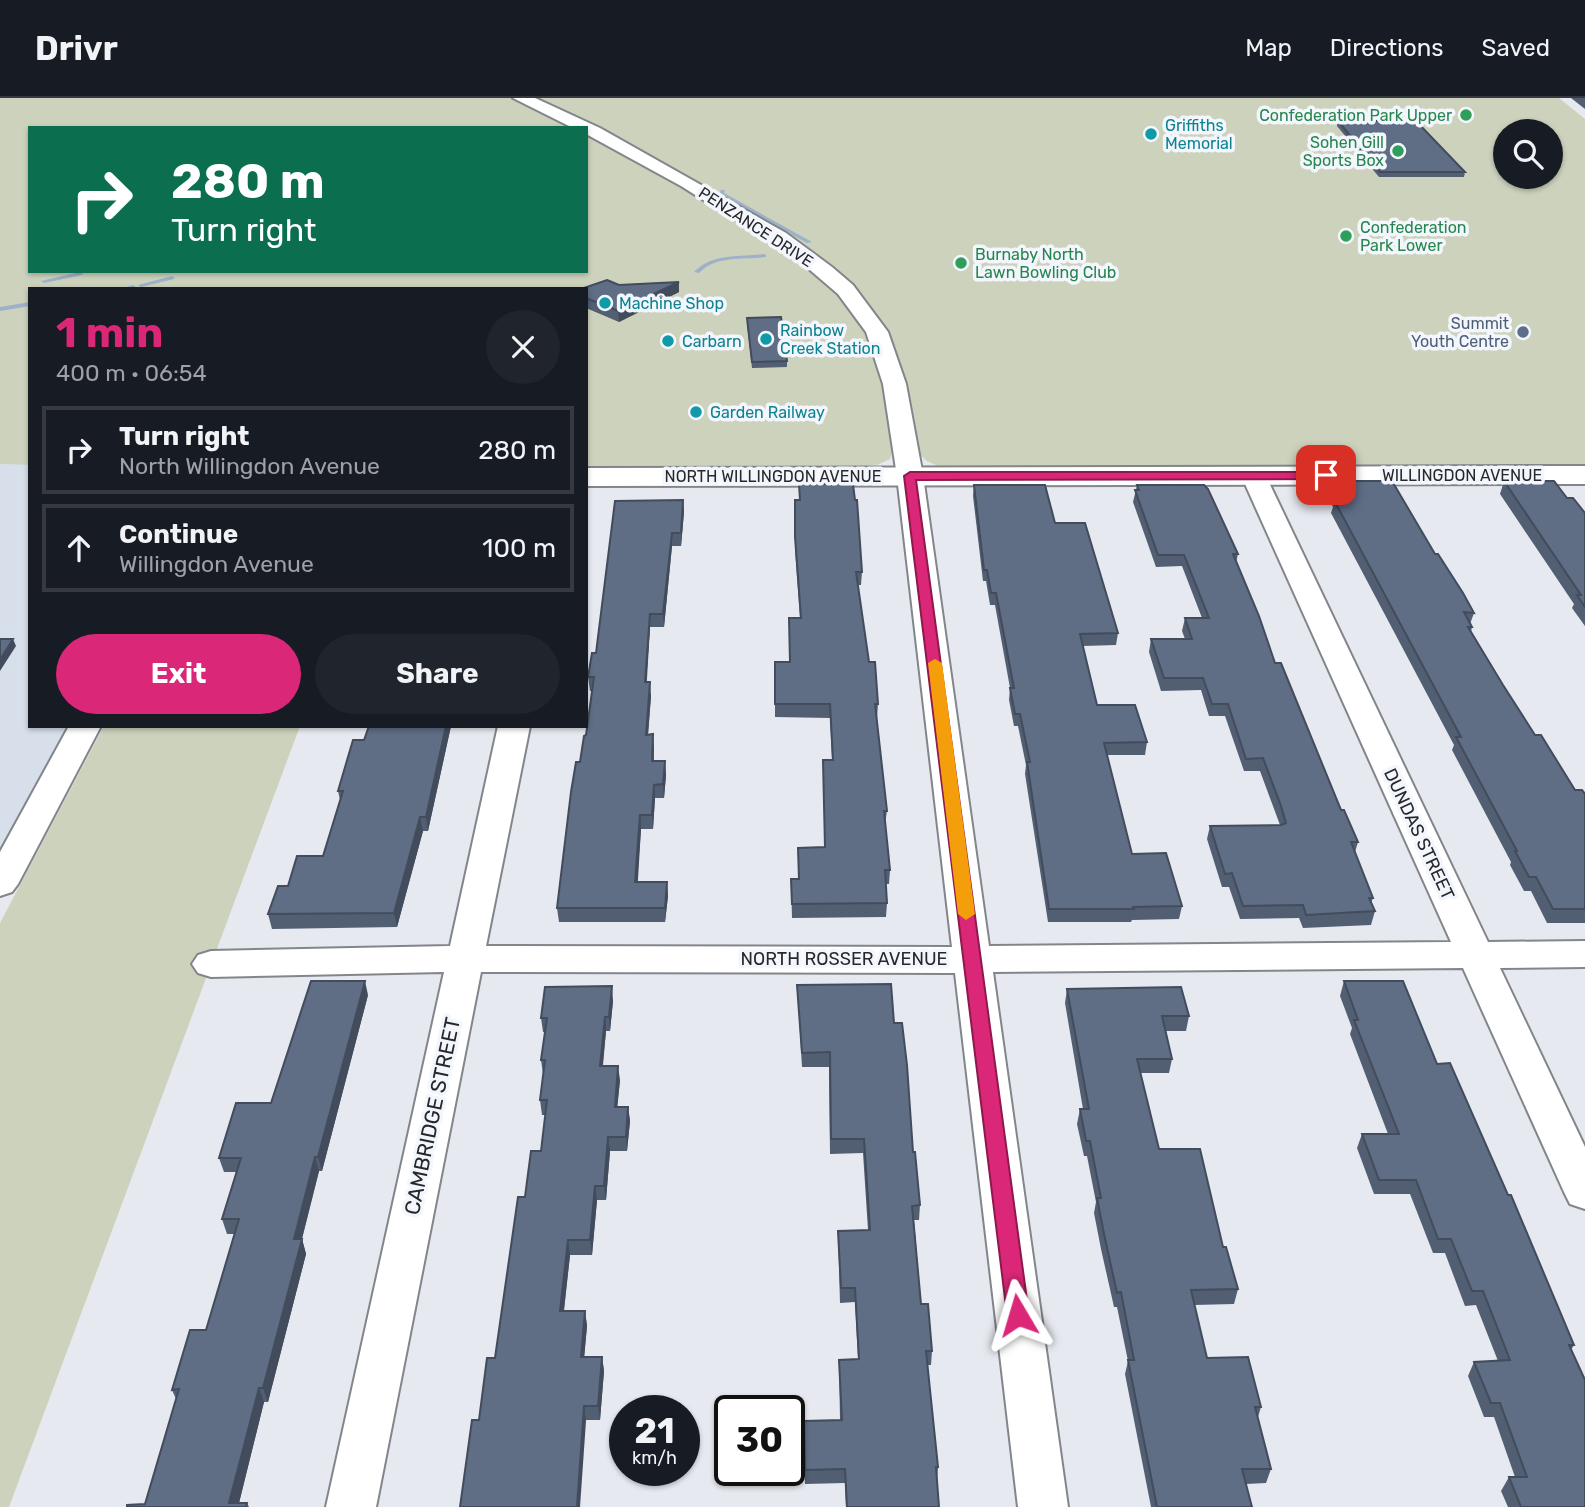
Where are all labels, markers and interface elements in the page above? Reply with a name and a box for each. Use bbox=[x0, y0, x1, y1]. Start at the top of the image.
text: Drivr bbox=[35, 29, 118, 68]
text: Map bbox=[1245, 34, 1292, 62]
text: Directions bbox=[1330, 34, 1443, 62]
text: Saved bbox=[1481, 34, 1550, 62]
place label: Confederation Park Upper bbox=[1259, 106, 1452, 125]
marker: Confederation Park Upper bbox=[1458, 107, 1474, 123]
place label: Griffiths Memorial bbox=[1165, 116, 1233, 153]
map controls bbox=[1493, 119, 1563, 189]
button: search bbox=[1493, 119, 1563, 189]
marker: Griffiths Memorial bbox=[1143, 126, 1159, 142]
place label: Sohen Gill Sports Box bbox=[1303, 133, 1384, 170]
marker: Sohen Gill Sports Box bbox=[1390, 143, 1406, 159]
text: 280 m bbox=[171, 152, 325, 210]
icon: right bbox=[56, 154, 147, 245]
street label: PENZANCE DRIVE bbox=[695, 183, 817, 271]
text: Turn right bbox=[171, 211, 316, 249]
place label: Confederation Park Lower bbox=[1360, 218, 1467, 255]
marker: Confederation Park Lower bbox=[1338, 228, 1354, 244]
place label: Burnaby North Lawn Bowling Club bbox=[975, 245, 1116, 282]
marker: Burnaby North Lawn Bowling Club bbox=[953, 255, 969, 271]
place label: Machine Shop bbox=[619, 294, 724, 313]
marker: Machine Shop bbox=[597, 295, 613, 311]
text: 1 min bbox=[56, 308, 163, 358]
button: close bbox=[486, 310, 560, 384]
place label: Summit Youth Centre bbox=[1411, 314, 1509, 351]
place label: Rainbow Creek Station bbox=[780, 321, 881, 358]
marker: Summit Youth Centre bbox=[1515, 324, 1531, 340]
marker: Rainbow Creek Station bbox=[758, 331, 774, 347]
place label: Carbarn bbox=[682, 332, 742, 351]
marker: Carbarn bbox=[660, 333, 676, 349]
text: 400 m · 06:54 bbox=[56, 359, 207, 387]
place label: Garden Railway bbox=[710, 403, 825, 422]
marker: Garden Railway bbox=[688, 404, 704, 420]
text: Turn right bbox=[119, 421, 249, 452]
icon: right bbox=[60, 431, 98, 469]
text: 280 m bbox=[478, 435, 556, 466]
pin bbox=[1296, 445, 1356, 505]
text: North Willingdon Avenue bbox=[119, 452, 380, 480]
icon: arrive bbox=[1307, 456, 1345, 494]
street label: WILLINGDON AVENUE bbox=[1382, 466, 1542, 485]
street label: NORTH WILLINGDON AVENUE bbox=[665, 467, 881, 486]
text: Continue bbox=[119, 519, 238, 550]
icon: ahead bbox=[60, 529, 98, 567]
text: 100 m bbox=[482, 533, 556, 564]
text: Willingdon Avenue bbox=[119, 550, 314, 578]
button: Exit bbox=[56, 634, 301, 714]
button: Share bbox=[315, 634, 560, 714]
street label: DUNDAS STREET bbox=[1379, 765, 1459, 903]
street label: NORTH ROSSER AVENUE bbox=[741, 948, 947, 970]
street label: CAMBRIDGE STREET bbox=[399, 1015, 465, 1217]
position arrow bbox=[981, 1278, 1055, 1352]
speed limit sign: 30 bbox=[714, 1395, 805, 1486]
text: 21 bbox=[634, 1410, 675, 1452]
text: km/h bbox=[632, 1447, 677, 1469]

